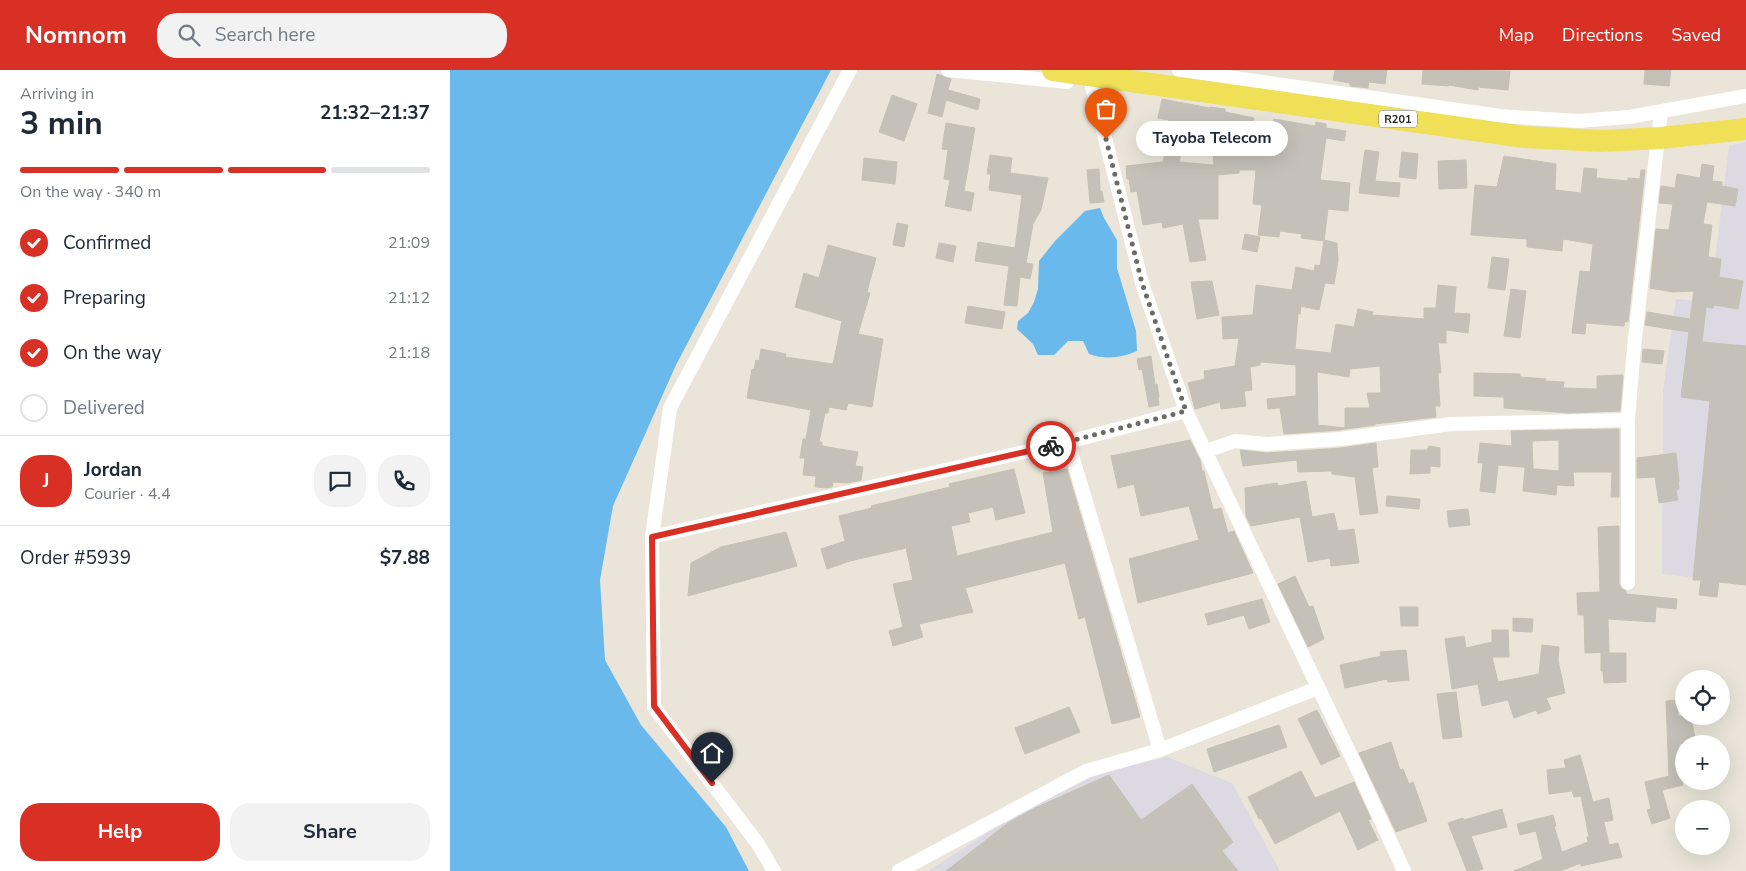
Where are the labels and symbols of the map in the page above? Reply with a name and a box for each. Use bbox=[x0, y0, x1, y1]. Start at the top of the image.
pin bbox=[1085, 88, 1127, 139]
road number: R201 bbox=[1379, 111, 1417, 128]
callout: Tayoba Telecom bbox=[1136, 122, 1288, 156]
courier bbox=[1026, 421, 1076, 471]
pin bbox=[691, 732, 733, 783]

